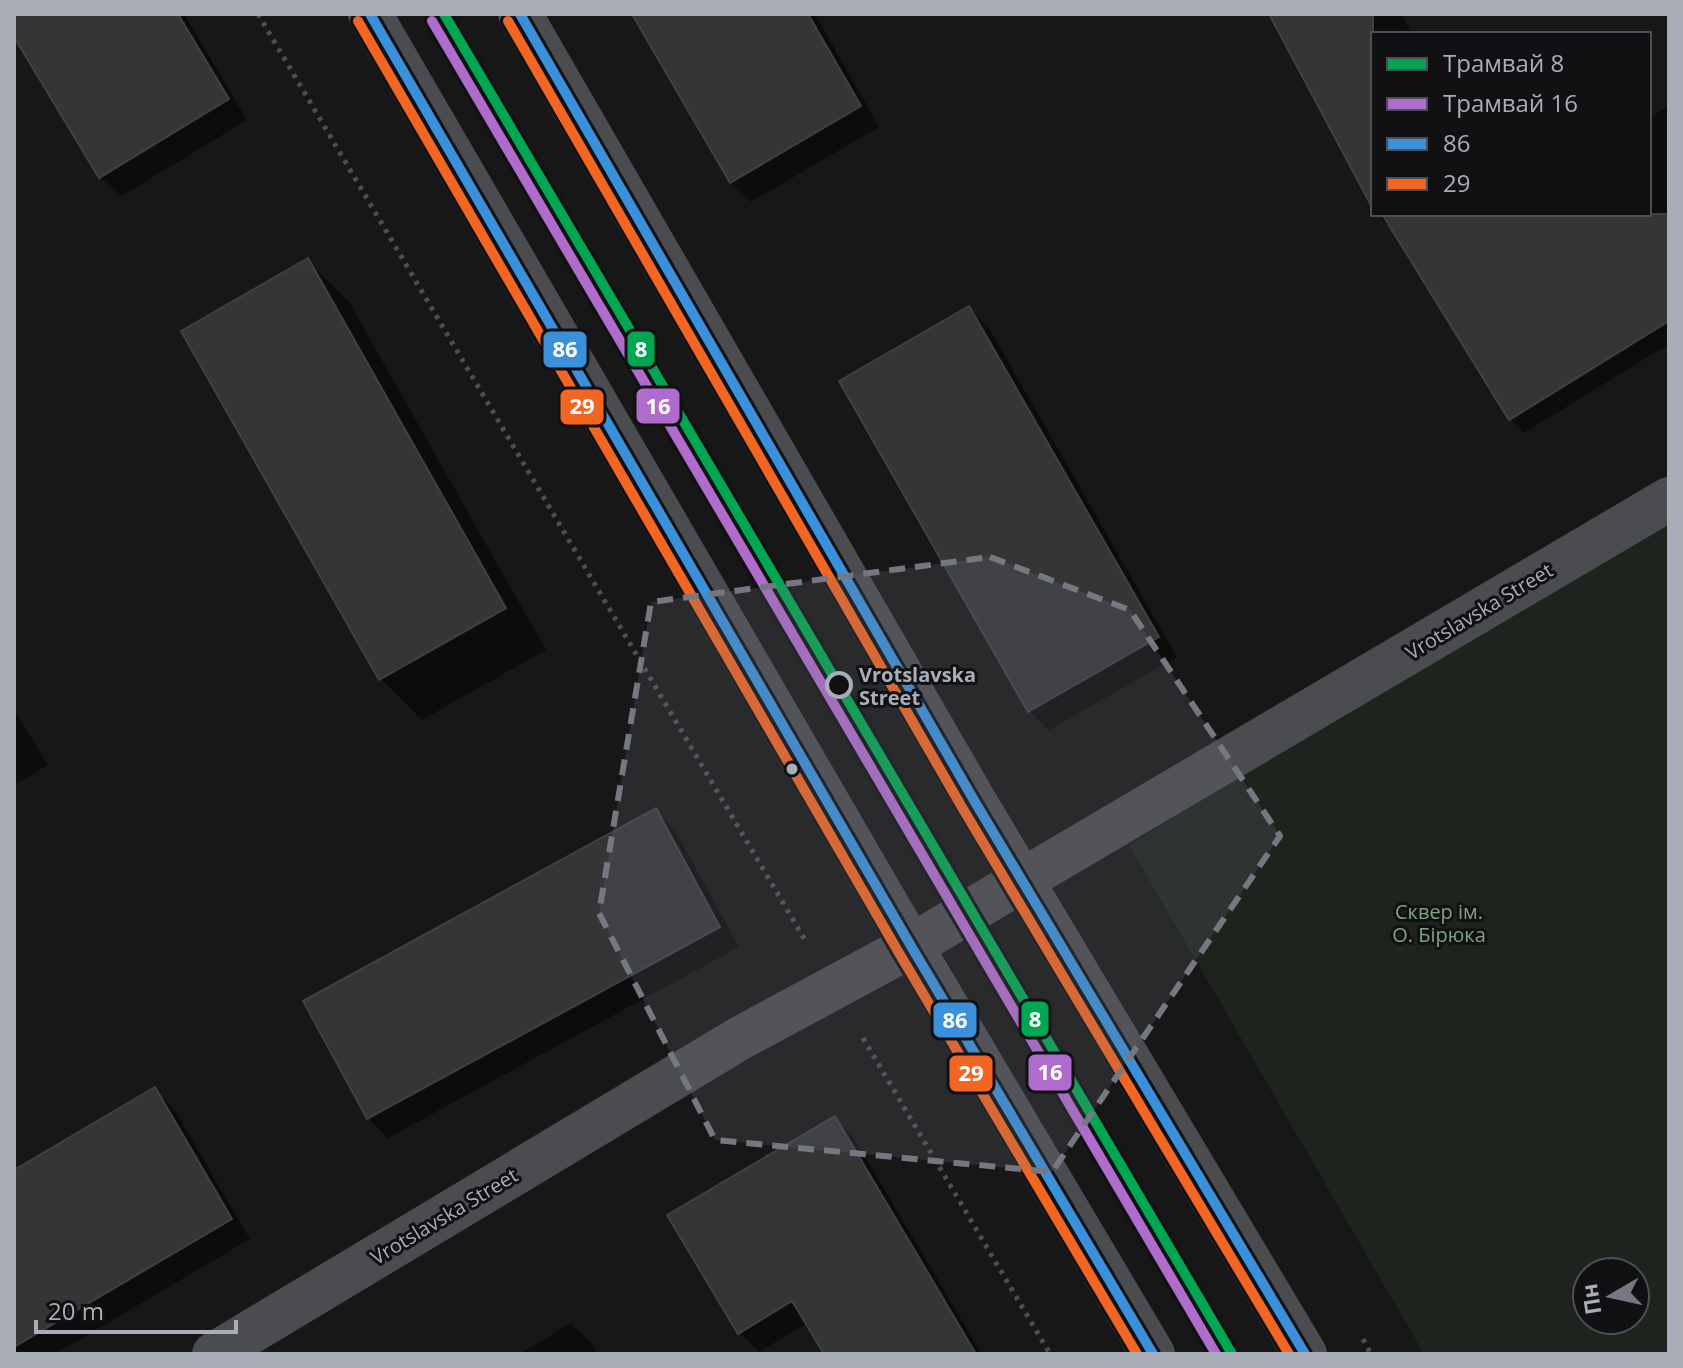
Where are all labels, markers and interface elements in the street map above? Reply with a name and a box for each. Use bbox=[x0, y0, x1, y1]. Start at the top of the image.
legend bbox=[1371, 32, 1651, 216]
text: Трамвай 8 bbox=[1443, 46, 1564, 79]
text: Трамвай 16 bbox=[1443, 86, 1578, 119]
text: 86 bbox=[1443, 126, 1470, 159]
text: 29 bbox=[1443, 166, 1470, 199]
line badge: 86 bbox=[542, 330, 588, 369]
line badge: 8 bbox=[626, 330, 656, 368]
text: 86 bbox=[552, 333, 578, 363]
text: 8 bbox=[635, 333, 647, 363]
line badge: 16 bbox=[635, 387, 681, 425]
line badge: 29 bbox=[559, 388, 605, 426]
text: 29 bbox=[569, 390, 595, 420]
text: 16 bbox=[645, 390, 671, 420]
street label: Vrotslavska Street bbox=[1400, 556, 1558, 666]
place label: Vrotslavska Street bbox=[859, 661, 976, 711]
marker: Vrotslavska Street bbox=[826, 672, 852, 698]
unlabelled marker bbox=[784, 761, 800, 777]
park label: Сквер ім. О. Бірюка bbox=[1392, 898, 1486, 948]
line badge: 8 bbox=[1020, 1000, 1050, 1038]
line badge: 86 bbox=[932, 1001, 978, 1039]
text: 8 bbox=[1029, 1003, 1041, 1033]
text: 86 bbox=[942, 1004, 968, 1034]
line badge: 16 bbox=[1027, 1053, 1073, 1092]
line badge: 29 bbox=[948, 1054, 994, 1093]
text: 16 bbox=[1037, 1056, 1063, 1086]
text: 29 bbox=[958, 1057, 984, 1087]
street label: Vrotslavska Street bbox=[365, 1161, 523, 1271]
north arrow bbox=[1571, 1256, 1651, 1336]
text: Пн bbox=[1573, 1282, 1607, 1317]
scale bar bbox=[36, 1284, 236, 1334]
text: 20 m bbox=[48, 1294, 104, 1327]

